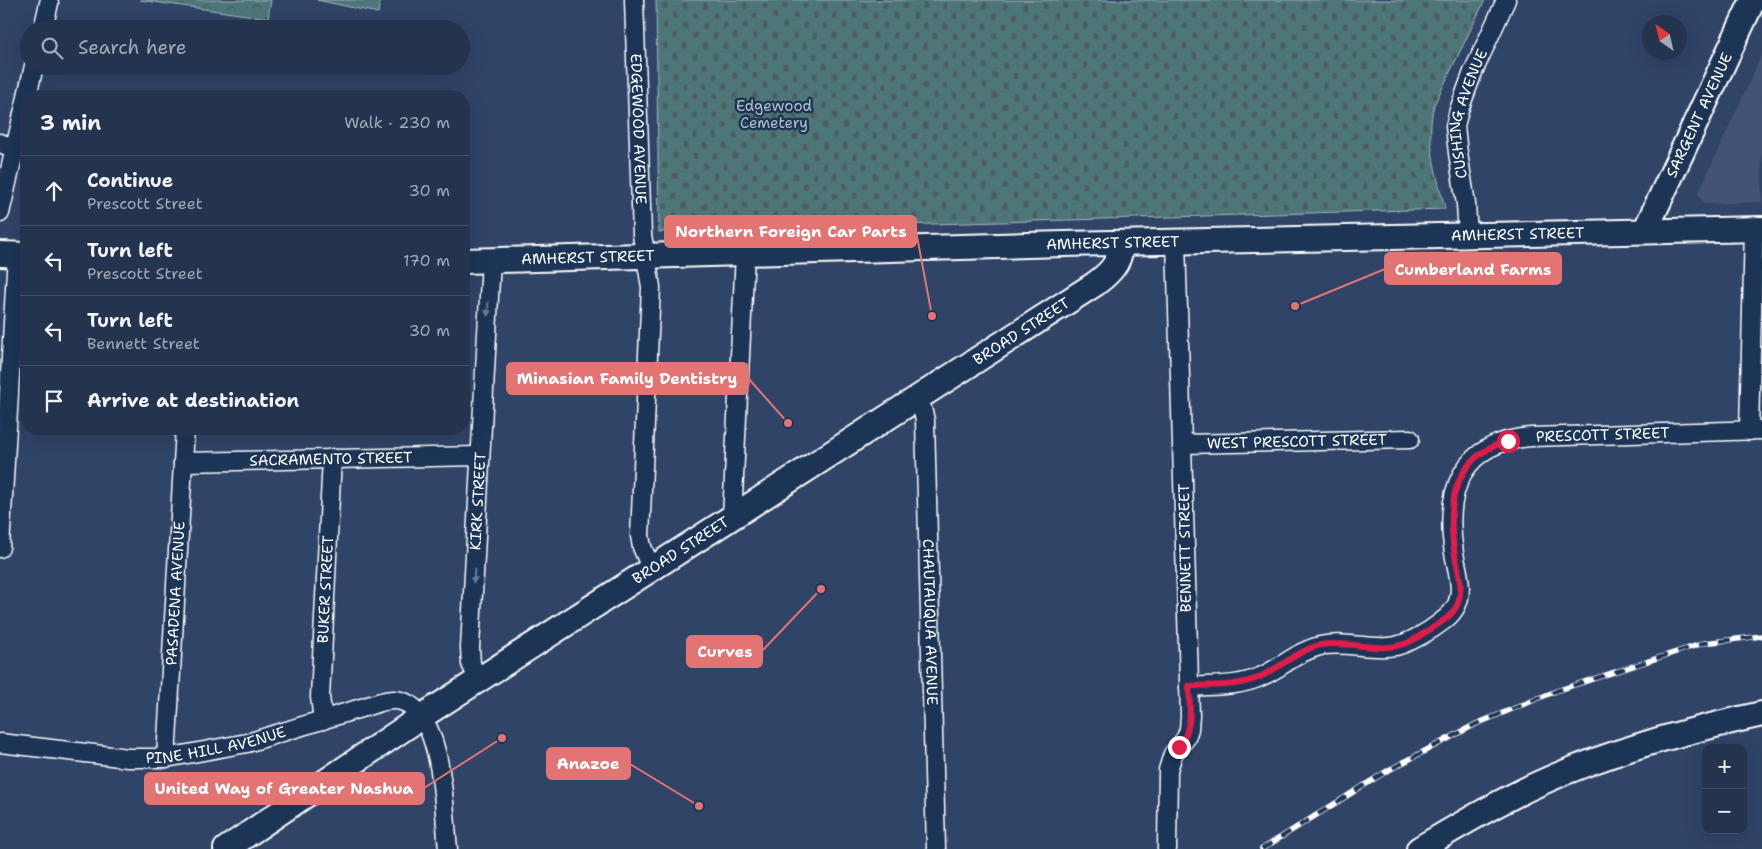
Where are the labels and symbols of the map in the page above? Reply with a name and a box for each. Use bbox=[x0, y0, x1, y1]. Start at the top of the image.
north arrow bbox=[1642, 15, 1687, 60]
street label: CUSHING AVENUE bbox=[1445, 46, 1492, 180]
street label: SARGENT AVENUE bbox=[1661, 49, 1737, 181]
street label: EDGEWOOD AVENUE bbox=[626, 53, 651, 205]
park label: Edgewood Cemetery bbox=[736, 96, 813, 133]
callout: Northern Foreign Car Parts bbox=[665, 216, 916, 247]
text: Northern Foreign Car Parts bbox=[675, 221, 907, 242]
street label: AMHERST STREET bbox=[1451, 223, 1585, 246]
street label: AMHERST STREET bbox=[1046, 232, 1180, 255]
street label: AMHERST STREET bbox=[521, 246, 655, 269]
callout: Cumberland Farms bbox=[1385, 253, 1561, 284]
text: Cumberland Farms bbox=[1395, 259, 1551, 280]
street label: BROAD STREET bbox=[969, 293, 1073, 370]
one-way arrow bbox=[484, 301, 492, 317]
callout: Minasian Family Dentistry bbox=[507, 363, 748, 394]
text: Minasian Family Dentistry bbox=[517, 368, 737, 389]
street label: PRESCOTT STREET bbox=[1536, 423, 1670, 447]
street label: WEST PRESCOTT STREET bbox=[1207, 430, 1387, 453]
route start bbox=[1497, 430, 1520, 453]
street label: SACRAMENTO STREET bbox=[249, 447, 413, 471]
street label: KIRK STREET bbox=[465, 451, 491, 551]
street label: BENNETT STREET bbox=[1174, 483, 1196, 613]
street label: BROAD STREET bbox=[628, 512, 733, 589]
street label: PASADENA AVENUE bbox=[161, 520, 190, 666]
street label: BUKER STREET bbox=[313, 535, 338, 644]
street label: CHAUTAUQUA AVENUE bbox=[918, 539, 942, 706]
one-way arrow bbox=[469, 568, 477, 584]
callout: Curves bbox=[687, 636, 762, 667]
text: Curves bbox=[697, 641, 753, 662]
street label: PINE HILL AVENUE bbox=[146, 722, 288, 769]
route end bbox=[1168, 736, 1191, 759]
callout: Anazoe bbox=[547, 748, 630, 779]
text: Anazoe bbox=[556, 753, 620, 774]
callout: United Way of Greater Nashua bbox=[145, 773, 424, 804]
text: United Way of Greater Nashua bbox=[155, 778, 413, 799]

